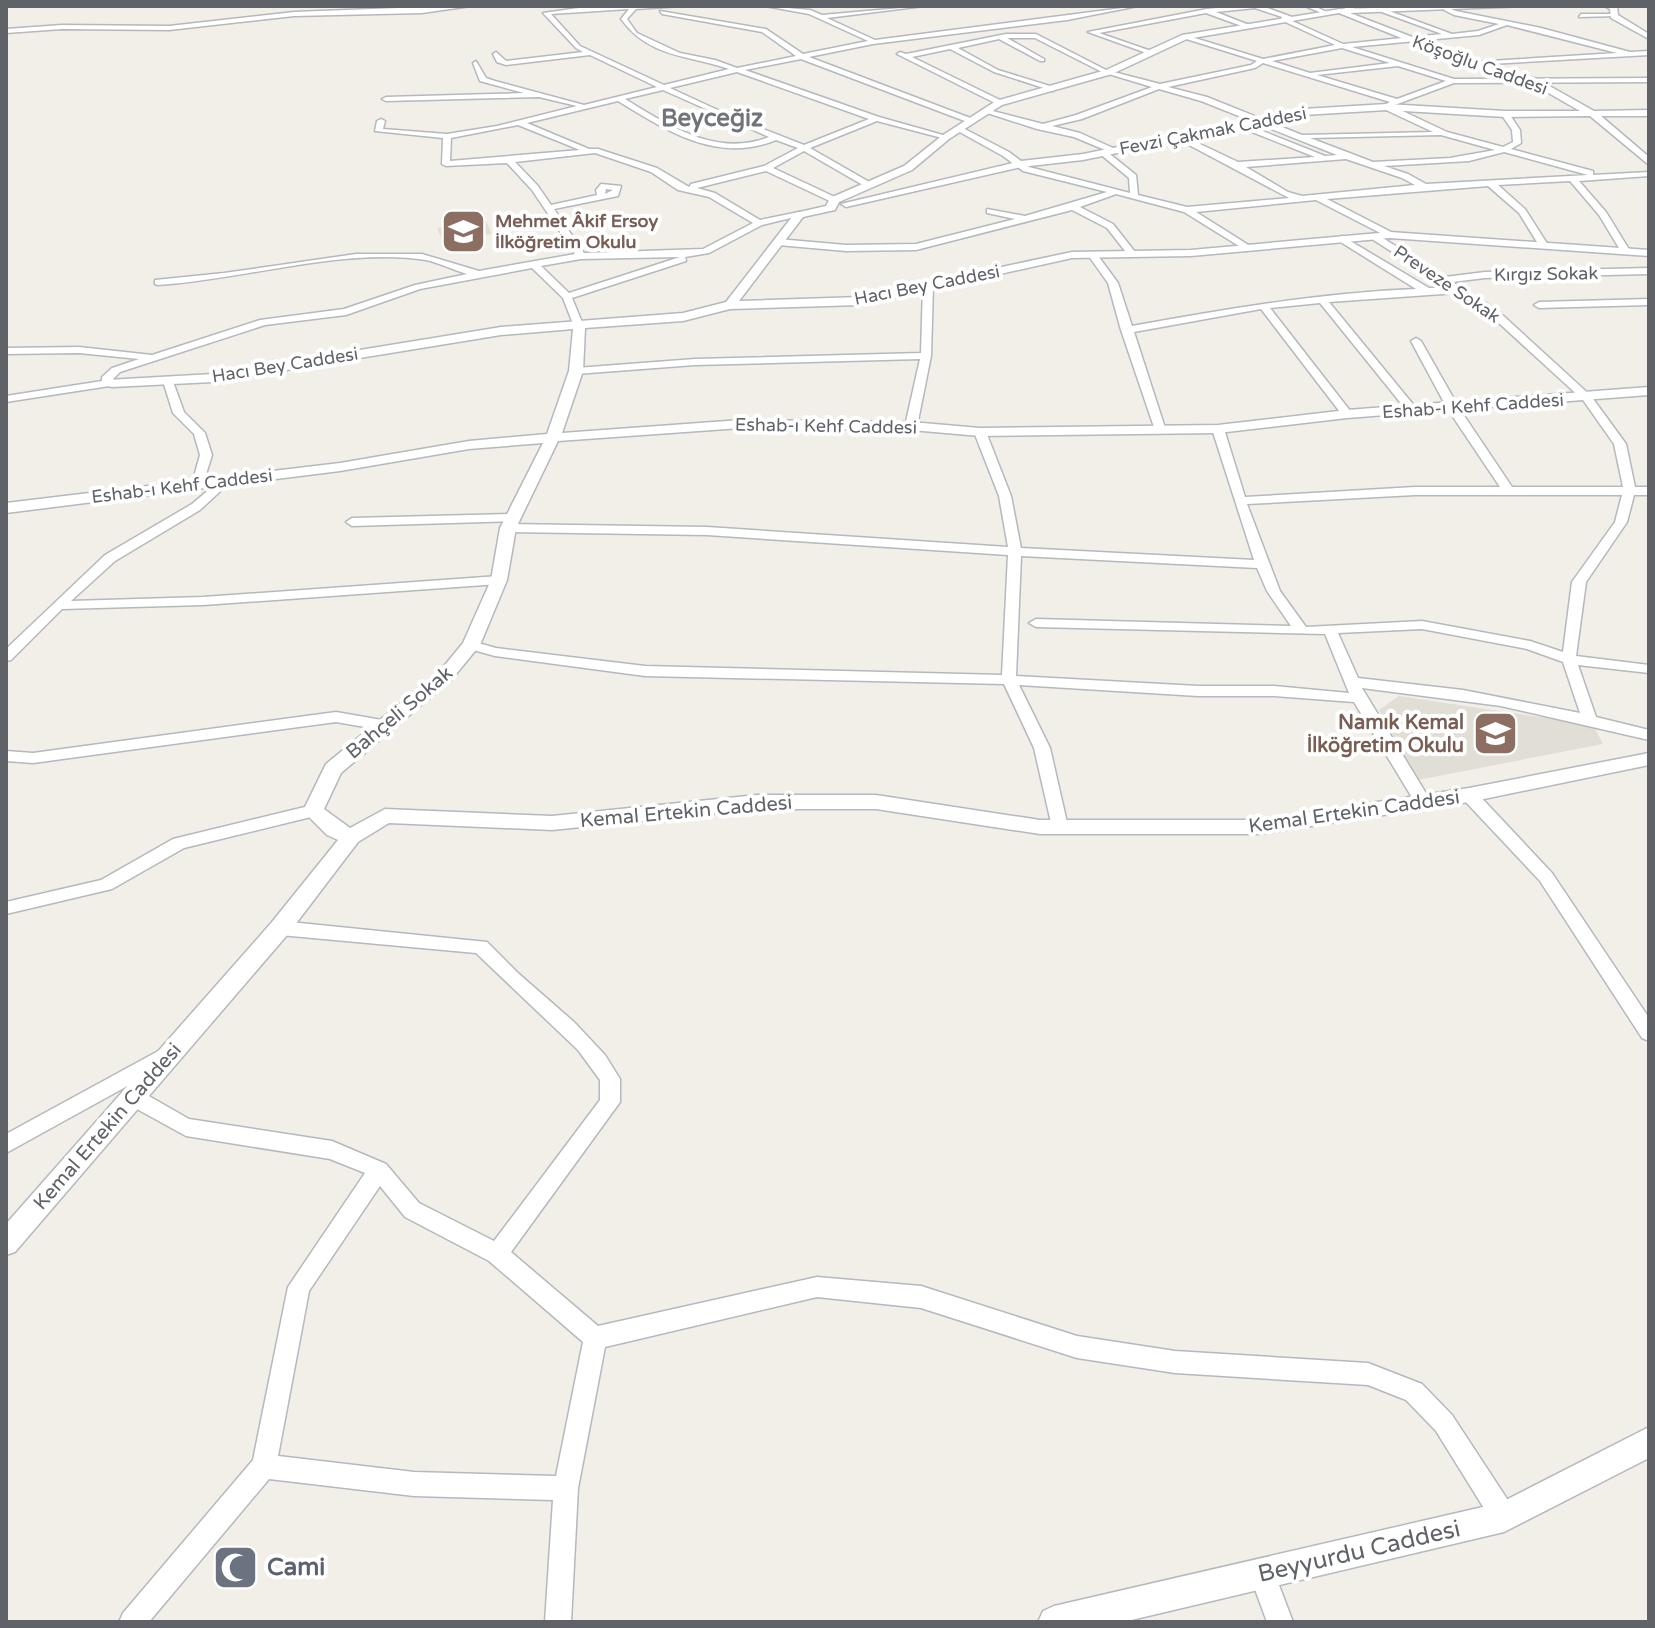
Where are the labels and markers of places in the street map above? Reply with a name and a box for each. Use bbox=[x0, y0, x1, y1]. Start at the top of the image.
school or university icon: Mehmet Âkif Ersoy İlköğretim Okulu bbox=[440, 207, 488, 255]
place label: Mehmet Âkif Ersoy İlköğretim Okulu bbox=[495, 210, 658, 253]
school or university icon: Namık Kemal İlköğretim Okulu bbox=[1471, 710, 1519, 758]
place label: Namık Kemal İlköğretim Okulu bbox=[1307, 711, 1464, 758]
mosque icon: Cami bbox=[212, 1543, 260, 1591]
place label: Cami bbox=[267, 1553, 325, 1582]

